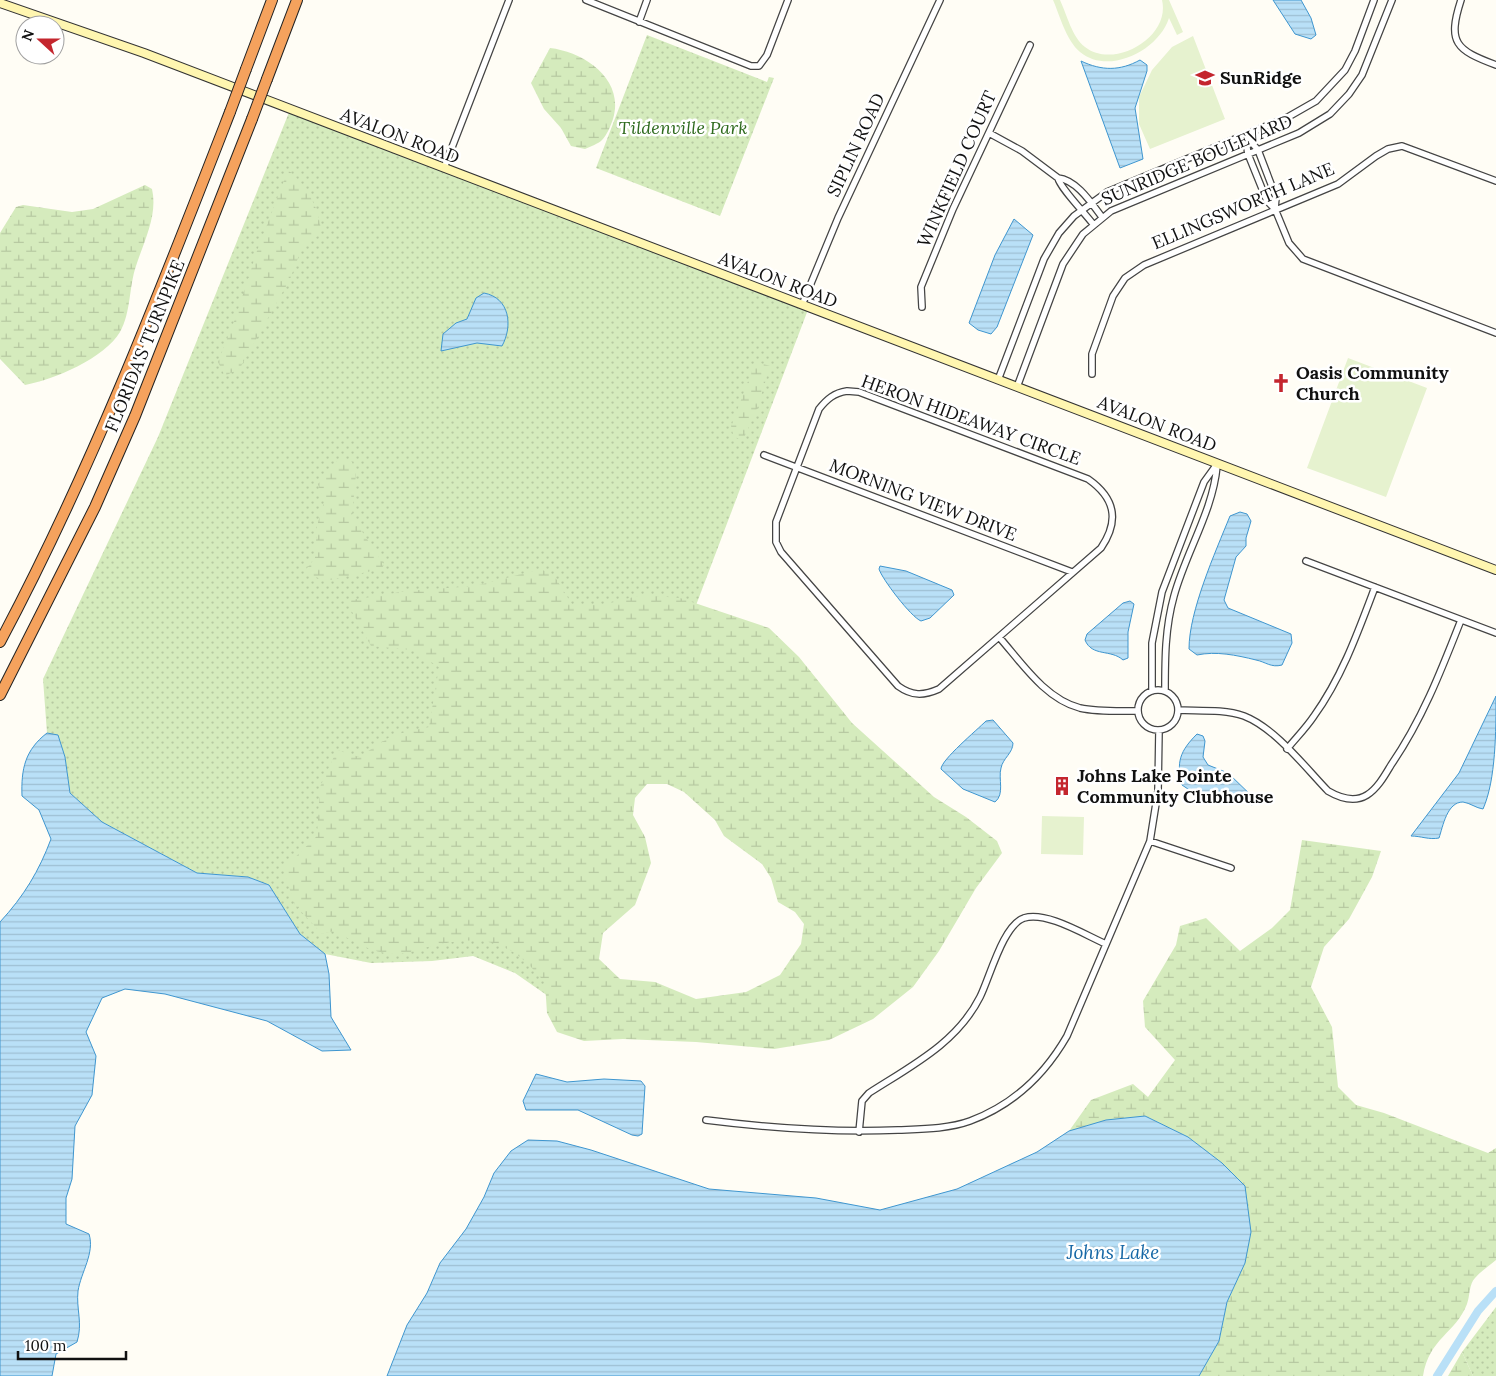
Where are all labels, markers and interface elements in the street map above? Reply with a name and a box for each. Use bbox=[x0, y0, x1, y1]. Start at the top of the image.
north arrow bbox=[15, 15, 65, 65]
text: N bbox=[18, 27, 38, 44]
place label: SunRidge bbox=[1220, 66, 1302, 89]
school or university icon: SunRidge bbox=[1194, 67, 1216, 89]
street label: WINKFIELD COURT bbox=[912, 87, 1002, 251]
street label: SIPLIN ROAD bbox=[821, 89, 890, 200]
street label: AVALON ROAD bbox=[337, 102, 463, 169]
street label: SUNRIDGE BOULEVARD bbox=[1098, 109, 1296, 210]
park label: Tildenville Park bbox=[618, 116, 748, 139]
street label: ELLINGSWORTH LANE bbox=[1148, 157, 1337, 254]
street label: AVALON ROAD bbox=[715, 246, 841, 313]
street label: FLORIDA'S TURNPIKE bbox=[99, 256, 190, 435]
place label: Oasis Community Church bbox=[1296, 361, 1449, 405]
street label: HERON HIDEAWAY CIRCLE bbox=[858, 369, 1084, 470]
church icon: Oasis Community Church bbox=[1270, 372, 1292, 394]
street label: AVALON ROAD bbox=[1094, 390, 1220, 457]
street label: MORNING VIEW DRIVE bbox=[826, 453, 1020, 546]
place label: Johns Lake Pointe Community Clubhouse bbox=[1077, 764, 1274, 808]
building icon: Johns Lake Pointe Community Clubhouse bbox=[1051, 775, 1073, 797]
water label: Johns Lake bbox=[1066, 1240, 1159, 1264]
scale bar bbox=[18, 1328, 125, 1360]
text: 100 m bbox=[25, 1336, 66, 1355]

